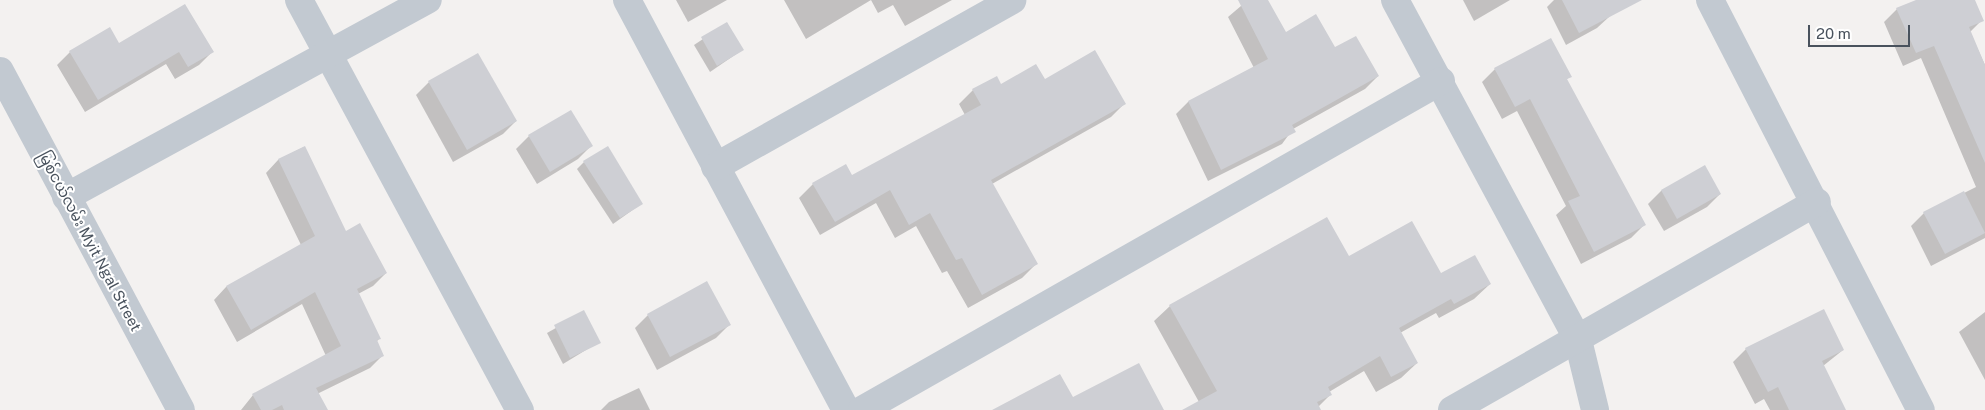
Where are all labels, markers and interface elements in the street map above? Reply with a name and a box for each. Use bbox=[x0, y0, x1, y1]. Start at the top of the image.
scale bar bbox=[1810, 15, 1912, 47]
text: 20 m bbox=[1816, 25, 1851, 42]
street label: မြစ်ငယ်လမ်း Myit Ngal Street bbox=[35, 148, 145, 334]

